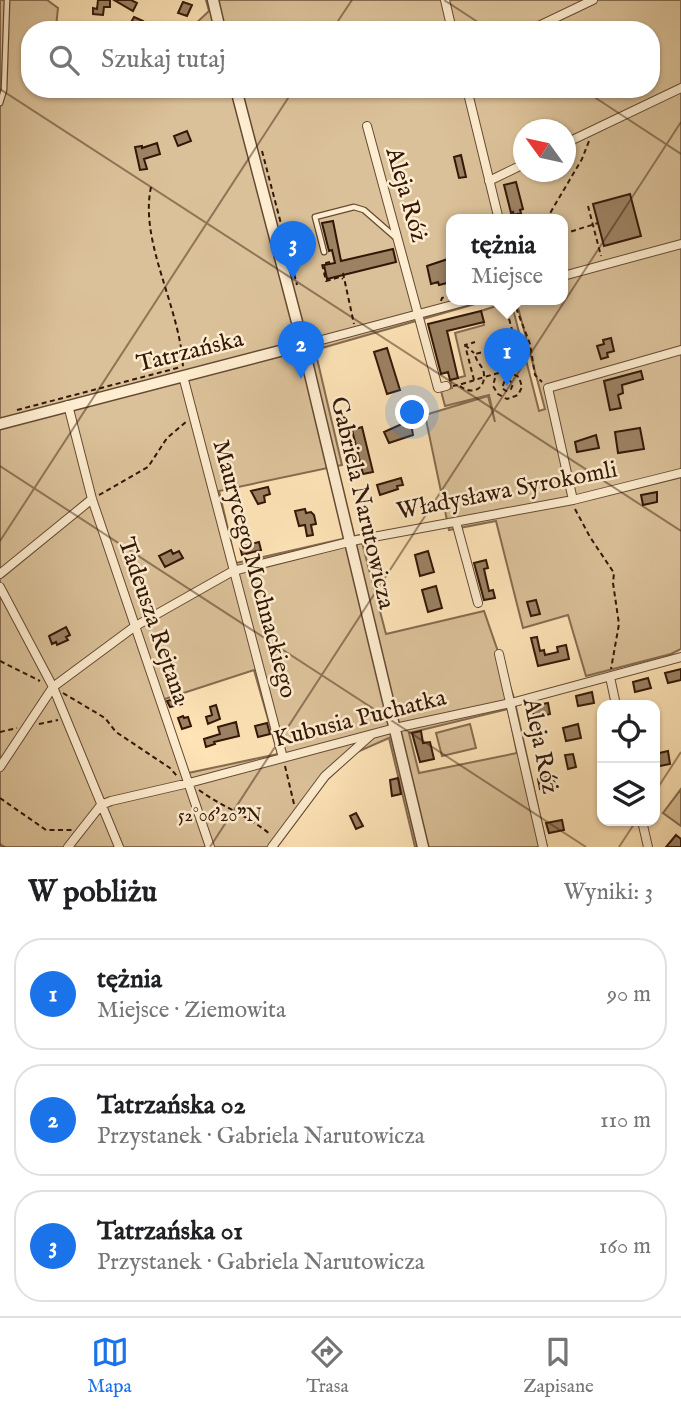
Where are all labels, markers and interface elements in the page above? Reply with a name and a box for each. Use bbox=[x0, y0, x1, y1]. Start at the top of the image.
search box bbox=[21, 21, 660, 98]
icon: search bbox=[45, 41, 83, 79]
text: Szukaj tutaj bbox=[101, 43, 226, 76]
north arrow bbox=[513, 119, 576, 182]
street label: Aleja Róż bbox=[377, 143, 434, 246]
popup bbox=[446, 214, 568, 305]
pin: 3 bbox=[270, 221, 316, 279]
text: tężnia bbox=[471, 229, 536, 262]
text: Miejsce bbox=[471, 262, 543, 291]
pin: 2 bbox=[278, 321, 324, 379]
street label: Tatrzańska bbox=[133, 324, 247, 380]
pin: 1 bbox=[484, 328, 530, 386]
street label: Gabriela Narutowicza bbox=[322, 394, 402, 613]
your location bbox=[395, 395, 429, 429]
street label: Maurycego Mochnackiego bbox=[205, 437, 303, 702]
street label: Władysława Syrokomli bbox=[394, 454, 620, 528]
street label: Tadeusza Rejtana bbox=[110, 534, 196, 709]
street label: Kubusia Puchatka bbox=[271, 682, 450, 755]
street label: Aleja Róż bbox=[515, 694, 565, 797]
map controls bbox=[597, 700, 660, 826]
button: locate bbox=[597, 700, 660, 763]
button: layers bbox=[597, 763, 660, 826]
text: 52°06'20"N bbox=[178, 805, 262, 828]
text: W pobliżu bbox=[28, 874, 157, 912]
text: Wyniki: 3 bbox=[563, 878, 653, 907]
text: tężnia bbox=[97, 963, 162, 996]
text: 1 bbox=[49, 980, 57, 1009]
text: 90 m bbox=[607, 980, 651, 1009]
text: Miejsce · Ziemowita bbox=[97, 996, 286, 1025]
text: Tatrzańska 02 bbox=[97, 1089, 246, 1122]
text: 2 bbox=[48, 1106, 58, 1135]
text: 110 m bbox=[600, 1106, 651, 1135]
text: Przystanek · Gabriela Narutowicza bbox=[97, 1122, 425, 1151]
text: Tatrzańska 01 bbox=[97, 1215, 243, 1248]
text: 3 bbox=[49, 1232, 57, 1261]
text: 160 m bbox=[599, 1232, 651, 1261]
text: Przystanek · Gabriela Narutowicza bbox=[97, 1248, 425, 1277]
tab: Mapa bbox=[87, 1333, 132, 1399]
tab: Trasa bbox=[306, 1333, 349, 1399]
tab: Zapisane bbox=[523, 1333, 594, 1399]

